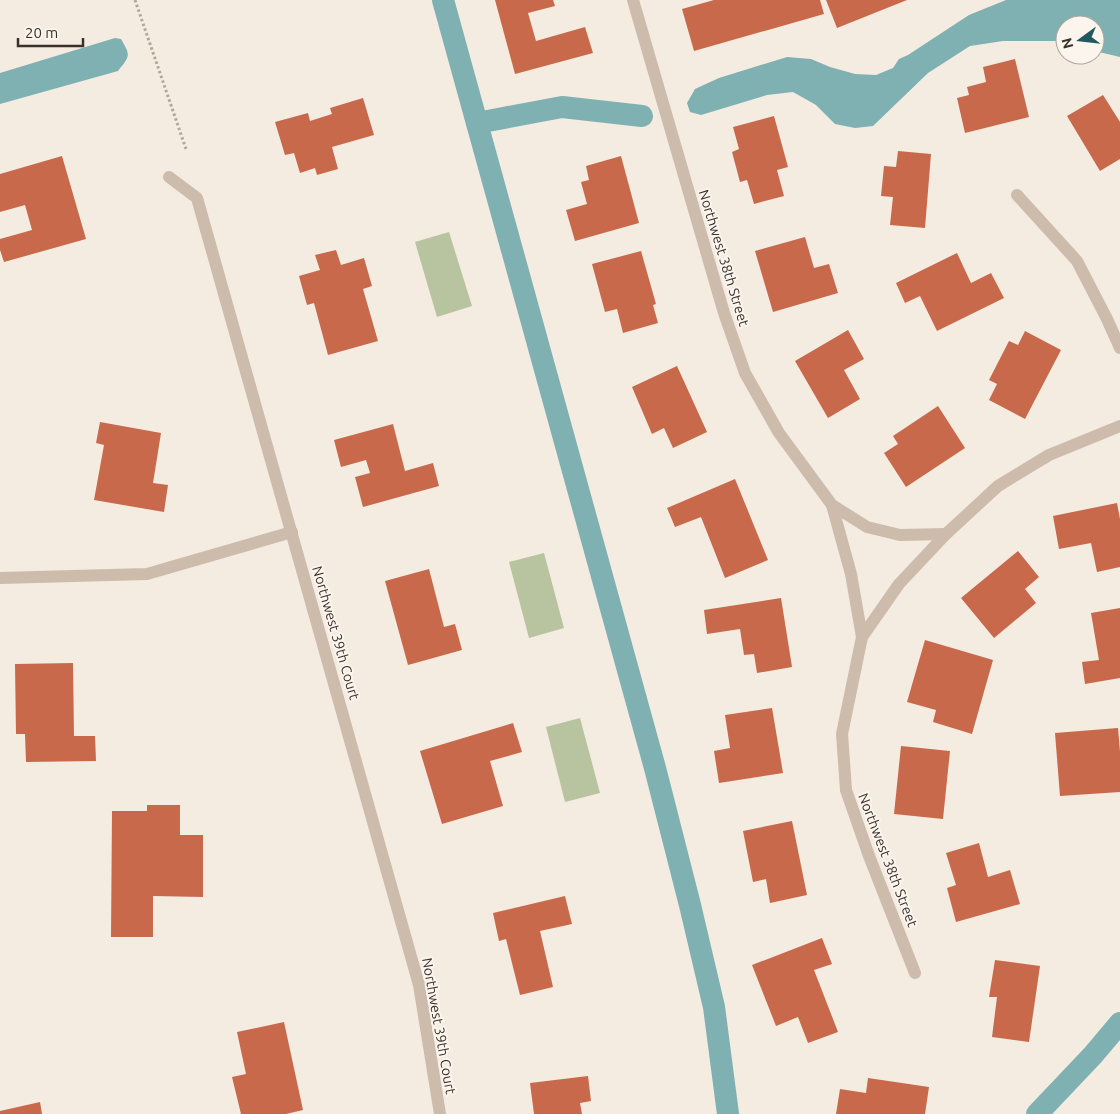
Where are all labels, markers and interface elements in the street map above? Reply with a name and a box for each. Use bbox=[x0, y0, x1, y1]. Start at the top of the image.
scale bar bbox=[18, 15, 82, 47]
north arrow bbox=[1055, 15, 1105, 65]
text: 20 m bbox=[25, 24, 58, 41]
text: N bbox=[1058, 36, 1077, 50]
street label: Northwest 38th Street bbox=[696, 188, 753, 329]
street label: Northwest 39th Court bbox=[309, 564, 363, 702]
street label: Northwest 38th Street bbox=[855, 791, 921, 930]
street label: Northwest 39th Court bbox=[419, 956, 459, 1096]

